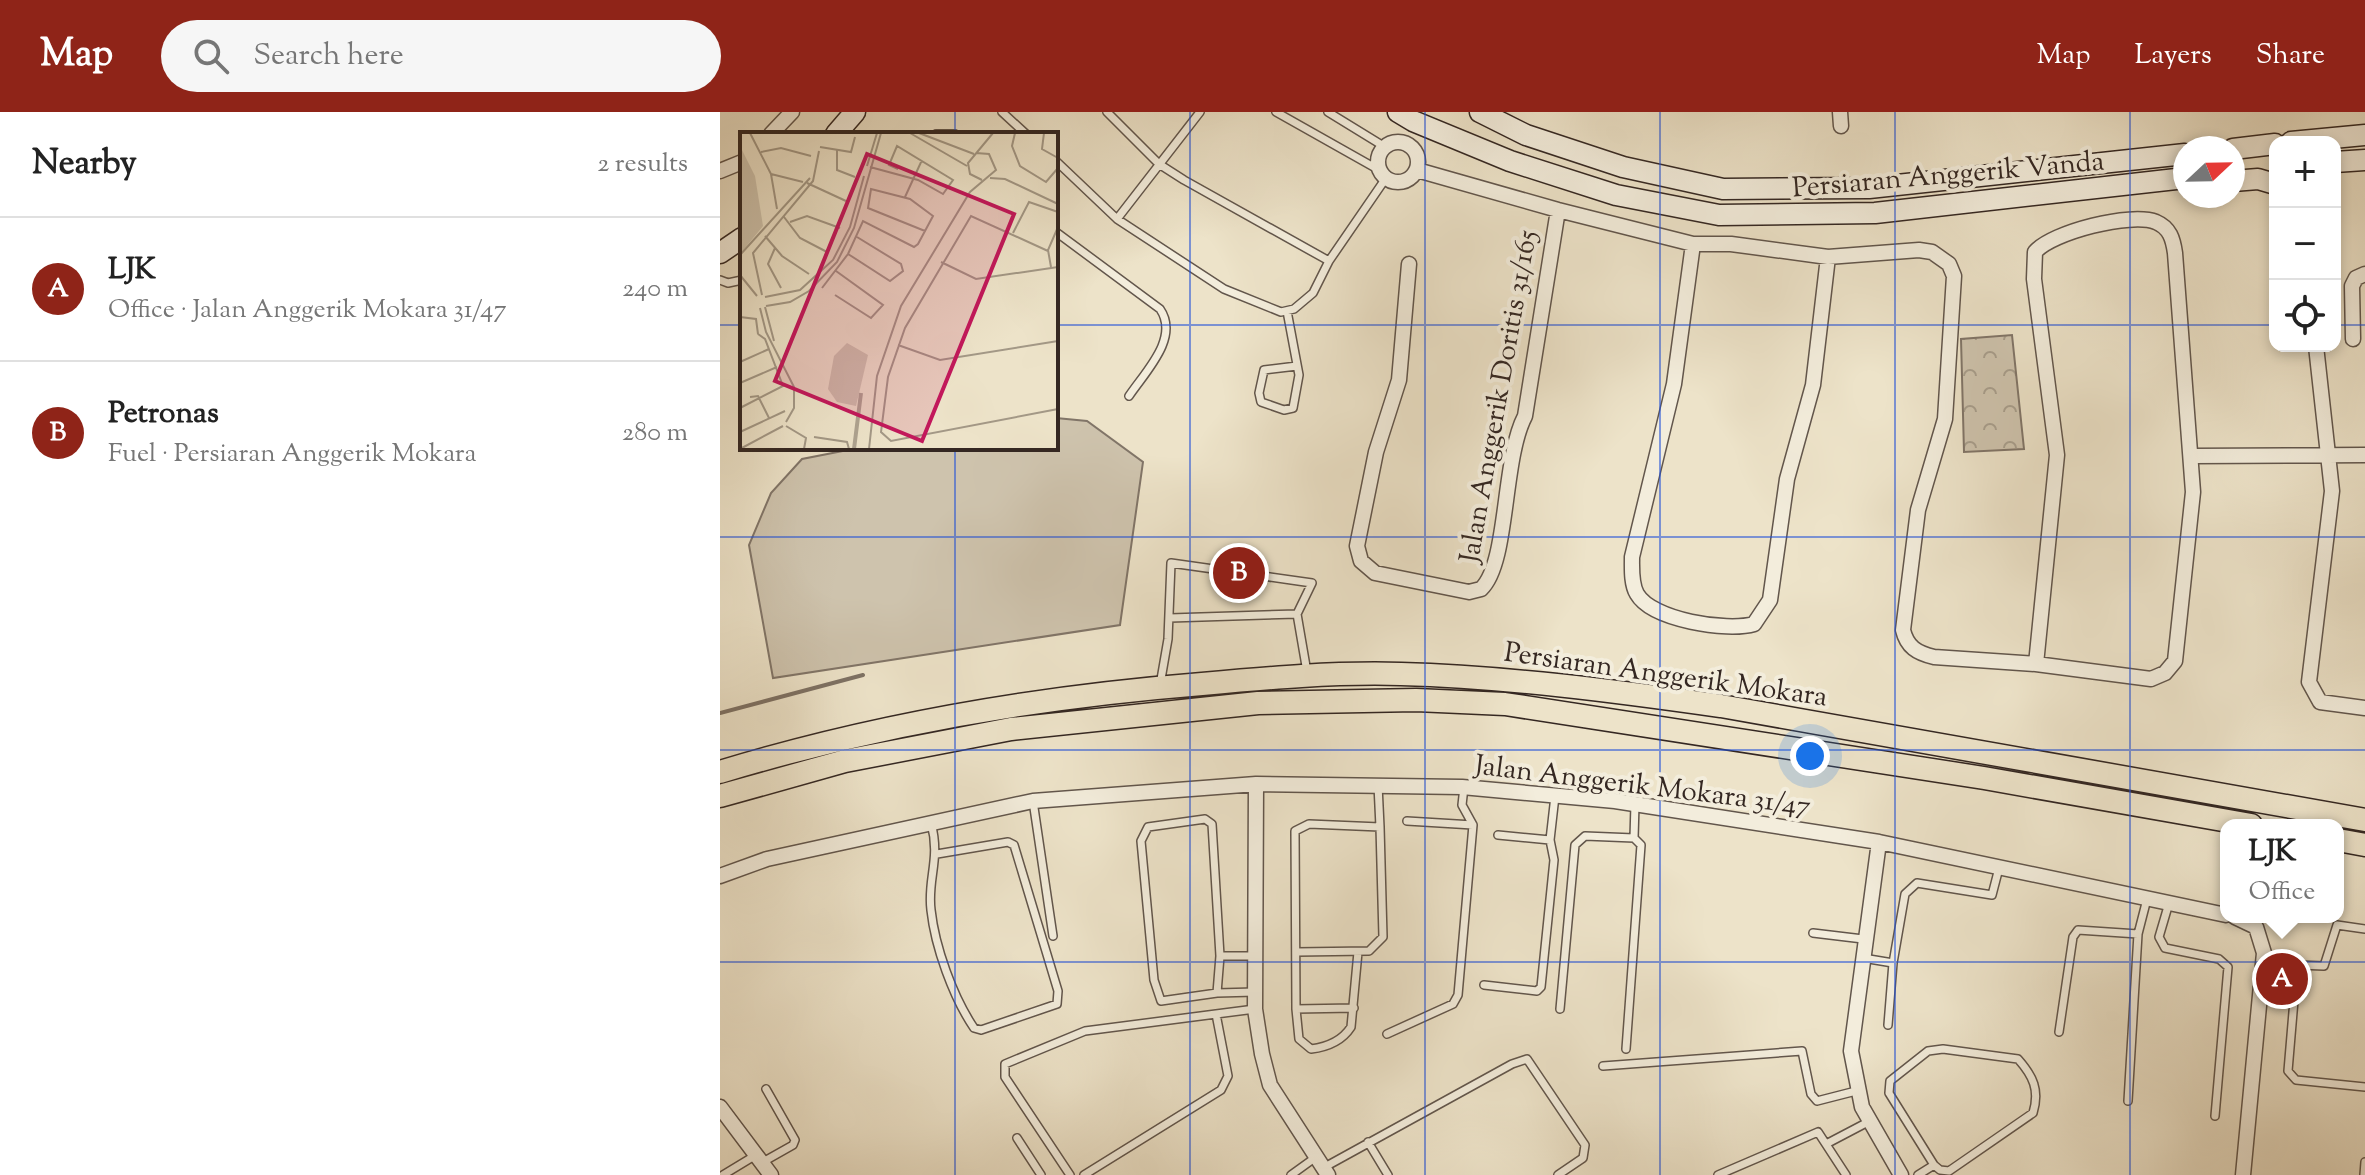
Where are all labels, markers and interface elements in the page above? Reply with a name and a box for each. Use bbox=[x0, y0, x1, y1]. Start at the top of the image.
search box bbox=[161, 20, 721, 92]
text: Map bbox=[40, 29, 113, 83]
icon: search bbox=[189, 34, 233, 78]
text: Search here bbox=[253, 35, 404, 78]
text: Map bbox=[2037, 36, 2090, 76]
text: Layers bbox=[2134, 36, 2212, 76]
text: Share bbox=[2256, 36, 2325, 76]
inset map bbox=[740, 132, 1058, 450]
north arrow bbox=[2173, 136, 2245, 208]
map controls bbox=[2269, 136, 2341, 352]
button: + bbox=[2269, 136, 2341, 208]
text: Nearby bbox=[32, 140, 137, 189]
street label: Persiaran Anggerik Vanda bbox=[1791, 142, 2106, 210]
text: 2 results bbox=[597, 146, 688, 183]
button: − bbox=[2269, 208, 2341, 280]
street label: Jalan Anggerik Doritis 31/165 bbox=[1451, 227, 1549, 568]
text: LJK bbox=[108, 249, 156, 292]
text: A bbox=[47, 271, 69, 308]
text: 240 m bbox=[622, 271, 688, 308]
button: locate bbox=[2269, 280, 2341, 352]
text: Office · Jalan Anggerik Mokara 31/47 bbox=[108, 292, 506, 329]
text: Petronas bbox=[108, 393, 219, 436]
text: B bbox=[50, 415, 66, 452]
text: 280 m bbox=[622, 415, 688, 452]
text: Fuel · Persiaran Anggerik Mokara bbox=[108, 436, 477, 473]
pin: B bbox=[1213, 543, 1265, 603]
street label: Persiaran Anggerik Mokara bbox=[1501, 633, 1830, 718]
your location bbox=[1790, 736, 1830, 776]
street label: Jalan Anggerik Mokara 31/47 bbox=[1470, 746, 1813, 827]
popup bbox=[2220, 819, 2344, 923]
text: LJK bbox=[2249, 831, 2297, 874]
text: Office bbox=[2249, 874, 2315, 911]
pin: A bbox=[2256, 949, 2308, 1009]

